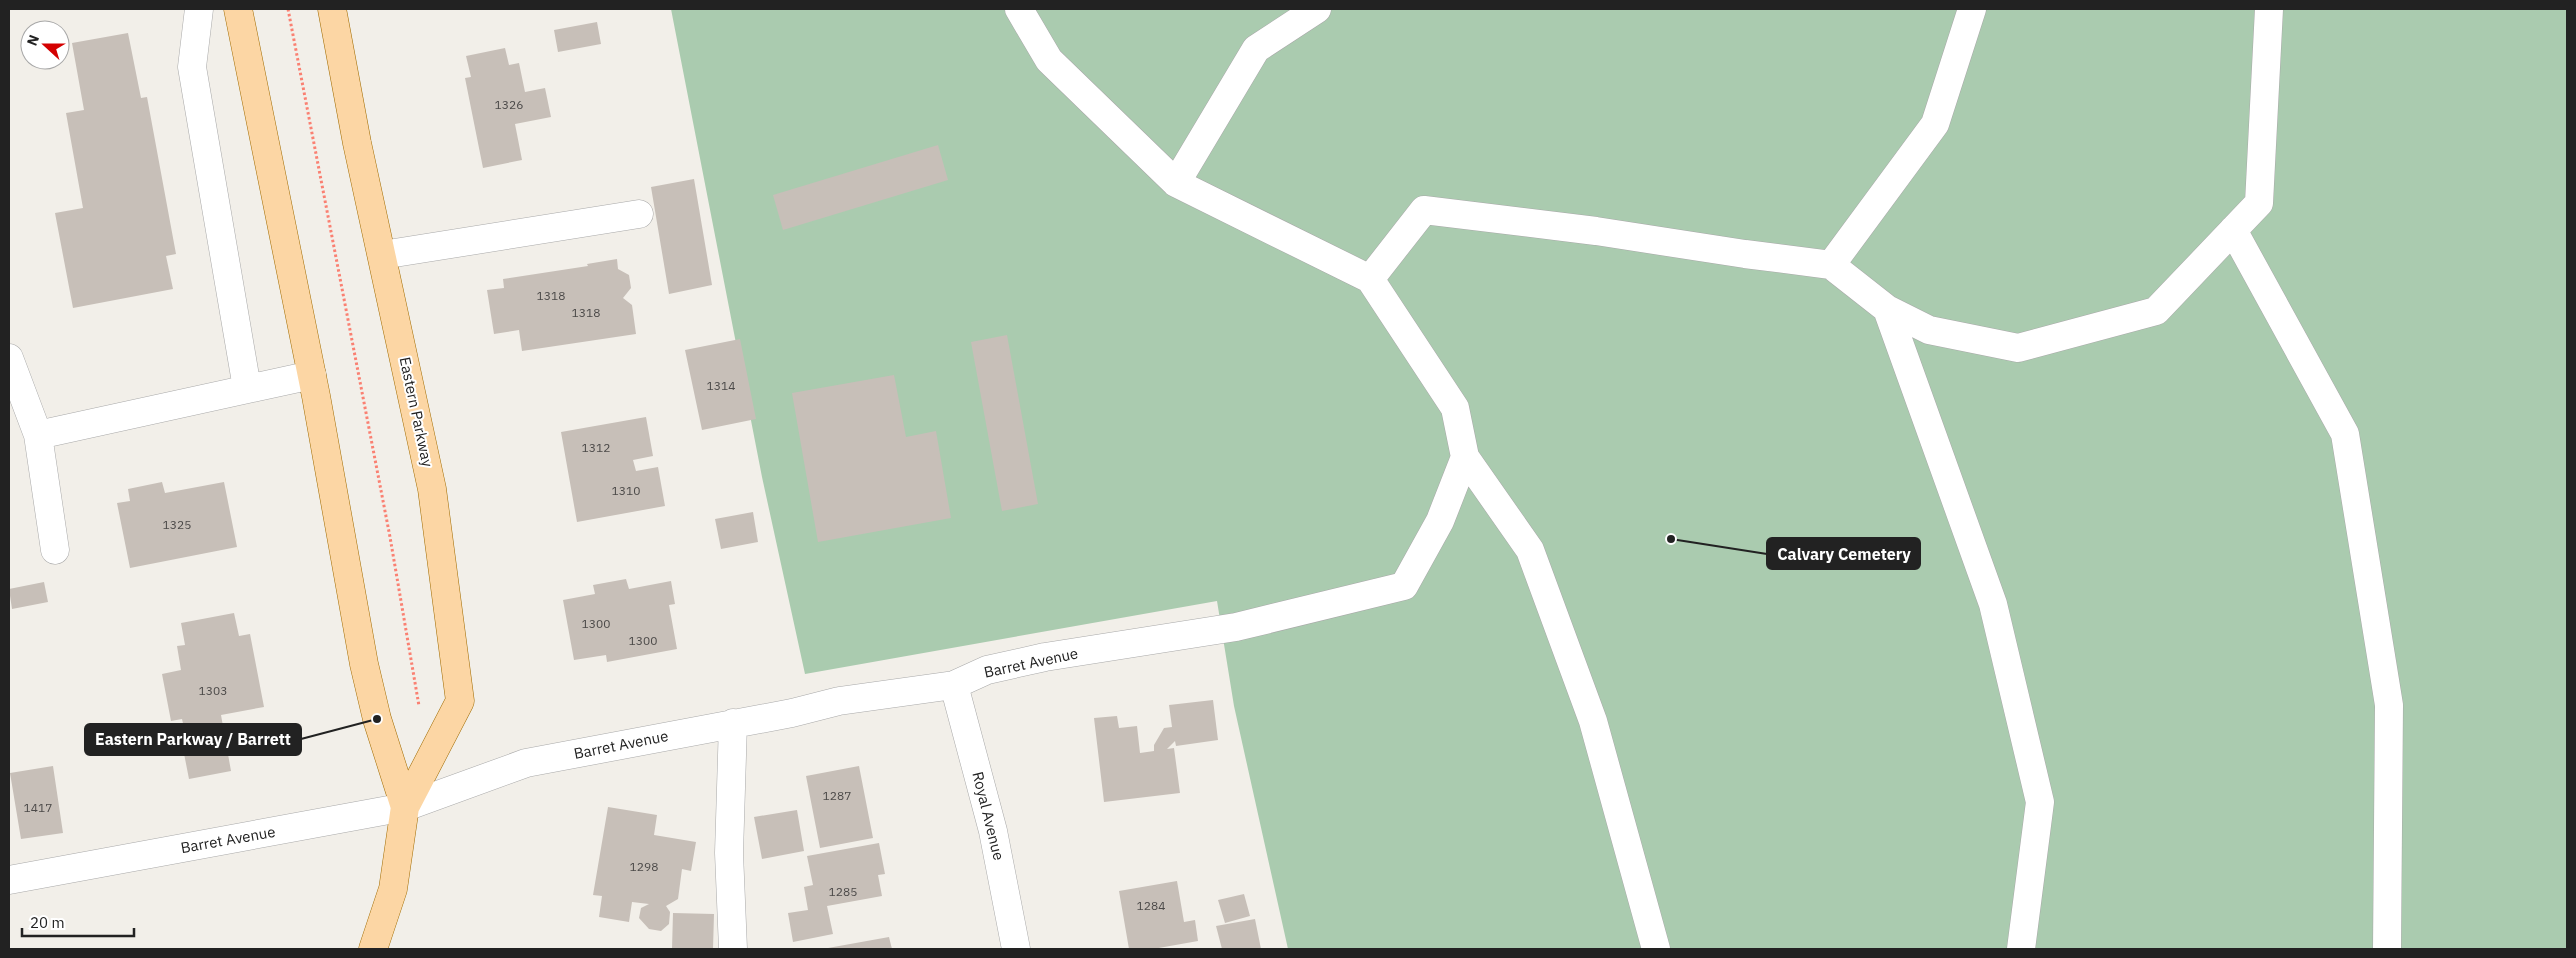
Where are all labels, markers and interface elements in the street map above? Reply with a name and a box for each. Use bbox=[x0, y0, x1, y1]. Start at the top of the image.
north arrow bbox=[20, 20, 70, 70]
text: N bbox=[23, 32, 43, 48]
house number: 1326 bbox=[495, 97, 523, 112]
house number: 1318 bbox=[537, 288, 565, 303]
house number: 1318 bbox=[572, 305, 600, 320]
street label: Eastern Parkway bbox=[396, 355, 438, 469]
house number: 1314 bbox=[707, 378, 735, 393]
house number: 1312 bbox=[582, 440, 610, 455]
house number: 1310 bbox=[612, 483, 640, 498]
house number: 1325 bbox=[163, 517, 191, 532]
callout: Calvary Cemetery bbox=[1767, 538, 1920, 569]
text: Calvary Cemetery bbox=[1777, 544, 1911, 564]
house number: 1300 bbox=[582, 616, 610, 631]
house number: 1300 bbox=[629, 633, 657, 648]
street label: Barret Avenue bbox=[982, 643, 1080, 682]
house number: 1303 bbox=[199, 683, 227, 698]
callout: Eastern Parkway / Barrett bbox=[85, 724, 301, 755]
street label: Barret Avenue bbox=[572, 726, 670, 763]
text: Eastern Parkway / Barrett bbox=[95, 729, 291, 749]
street label: Royal Avenue bbox=[968, 770, 1009, 862]
house number: 1287 bbox=[823, 788, 851, 803]
house number: 1417 bbox=[24, 800, 52, 815]
street label: Barret Avenue bbox=[179, 822, 277, 857]
house number: 1298 bbox=[630, 859, 658, 874]
house number: 1285 bbox=[829, 884, 857, 899]
house number: 1284 bbox=[1137, 898, 1165, 913]
scale bar bbox=[22, 906, 135, 938]
text: 20 m bbox=[30, 913, 65, 932]

